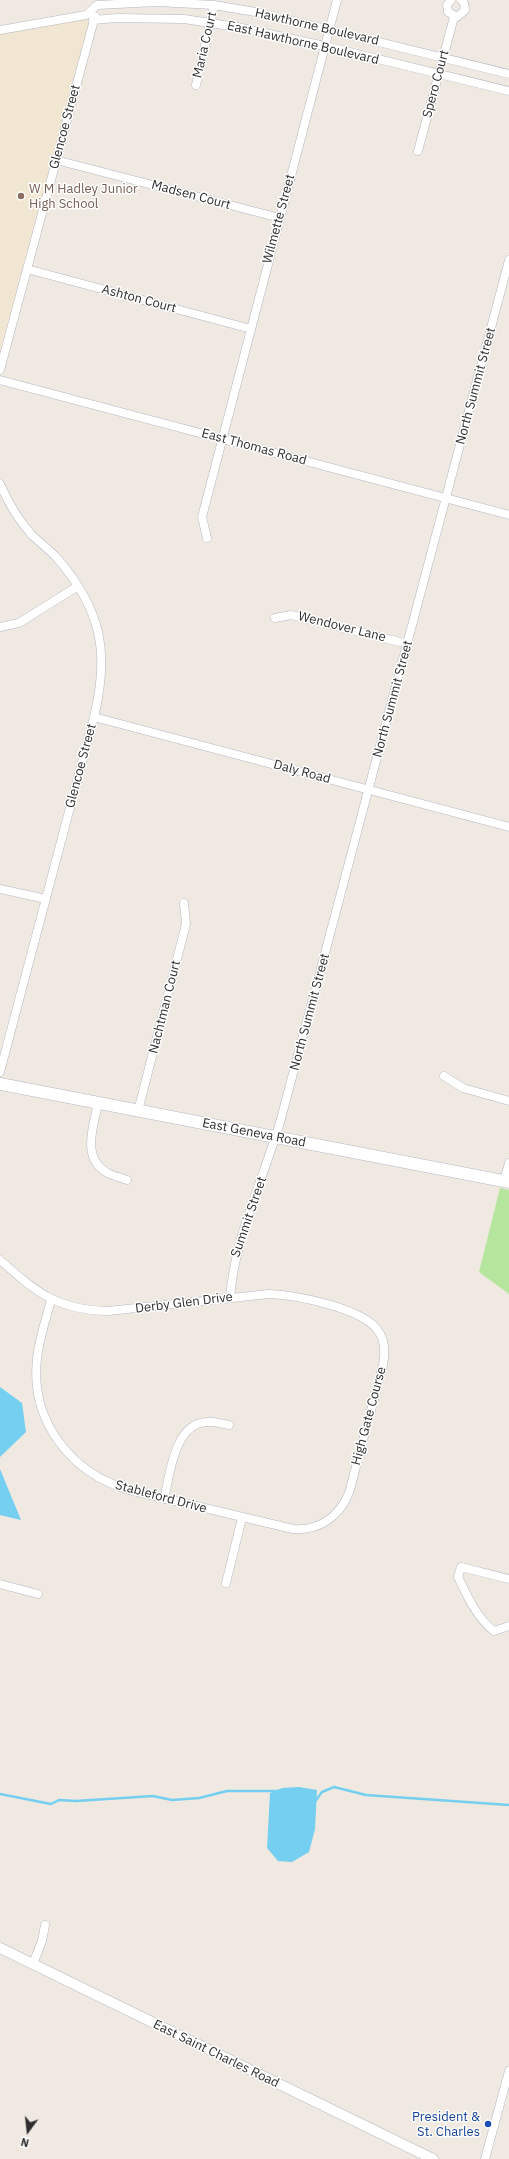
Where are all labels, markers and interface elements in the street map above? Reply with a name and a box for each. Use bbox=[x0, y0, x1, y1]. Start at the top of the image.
street label: Hawthorne Boulevard bbox=[253, 5, 381, 49]
street label: Maria Court bbox=[190, 10, 220, 80]
street label: East Hawthorne Boulevard bbox=[226, 18, 380, 68]
street label: Spero Court bbox=[419, 48, 453, 120]
street label: Glencoe Street bbox=[46, 83, 84, 171]
street label: Wilmette Street bbox=[260, 173, 298, 265]
street label: Madsen Court bbox=[150, 177, 232, 213]
place label: W M Hadley Junior High School bbox=[29, 181, 138, 212]
marker: W M Hadley Junior High School bbox=[16, 191, 26, 201]
street label: Ashton Court bbox=[100, 282, 178, 316]
street label: North Summit Street bbox=[453, 326, 499, 446]
street label: East Thomas Road bbox=[200, 425, 308, 469]
street label: Wendover Lane bbox=[297, 609, 387, 645]
street label: North Summit Street bbox=[370, 639, 416, 759]
street label: Glencoe Street bbox=[62, 722, 100, 810]
street label: Daly Road bbox=[272, 757, 332, 787]
street label: North Summit Street bbox=[287, 952, 333, 1072]
street label: Nachtman Court bbox=[146, 959, 184, 1055]
street label: East Geneva Road bbox=[201, 1115, 307, 1151]
street label: Summit Street bbox=[228, 1175, 270, 1259]
street label: Derby Glen Drive bbox=[134, 1289, 234, 1317]
street label: High Gate Course bbox=[348, 1365, 390, 1467]
street label: Stableford Drive bbox=[113, 1477, 209, 1517]
street label: East Saint Charles Road bbox=[150, 2017, 282, 2091]
place label: President & St. Charles bbox=[412, 2109, 480, 2140]
north arrow bbox=[8, 2111, 48, 2151]
marker: President & St. Charles bbox=[483, 2119, 493, 2129]
text: N bbox=[19, 2135, 31, 2150]

